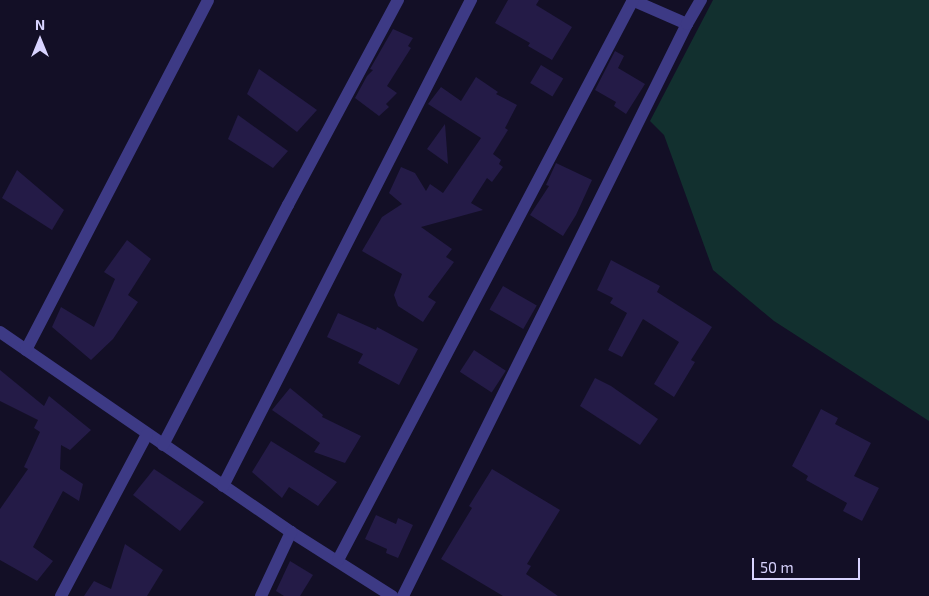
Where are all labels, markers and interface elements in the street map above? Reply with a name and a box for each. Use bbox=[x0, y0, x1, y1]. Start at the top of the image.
north arrow bbox=[15, 15, 65, 65]
text: N bbox=[35, 16, 45, 33]
scale bar bbox=[754, 548, 862, 580]
text: 50 m bbox=[760, 558, 794, 576]

